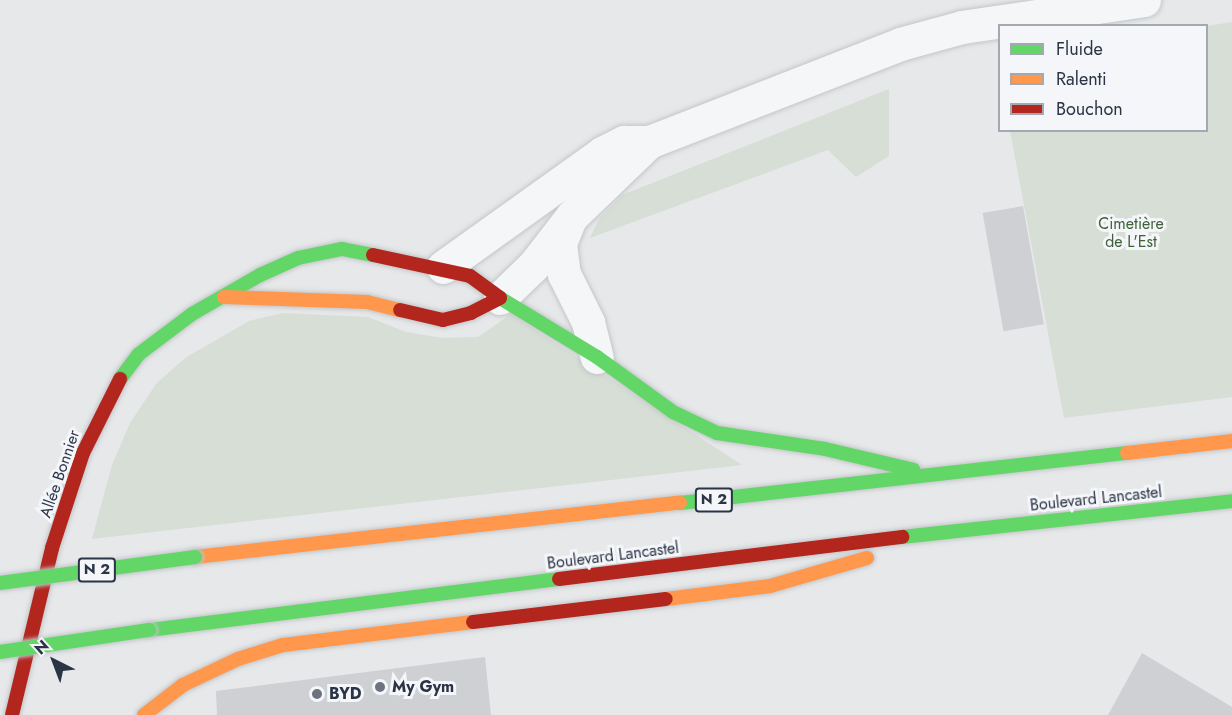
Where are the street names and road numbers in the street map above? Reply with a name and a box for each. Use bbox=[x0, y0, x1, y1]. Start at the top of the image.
street label: Allée Bonnier bbox=[36, 428, 84, 520]
street label: Boulevard Lancastel bbox=[1029, 483, 1163, 515]
road number: N 2 bbox=[694, 488, 734, 512]
street label: Boulevard Lancastel bbox=[546, 538, 680, 574]
road number: N 2 bbox=[78, 558, 116, 582]

